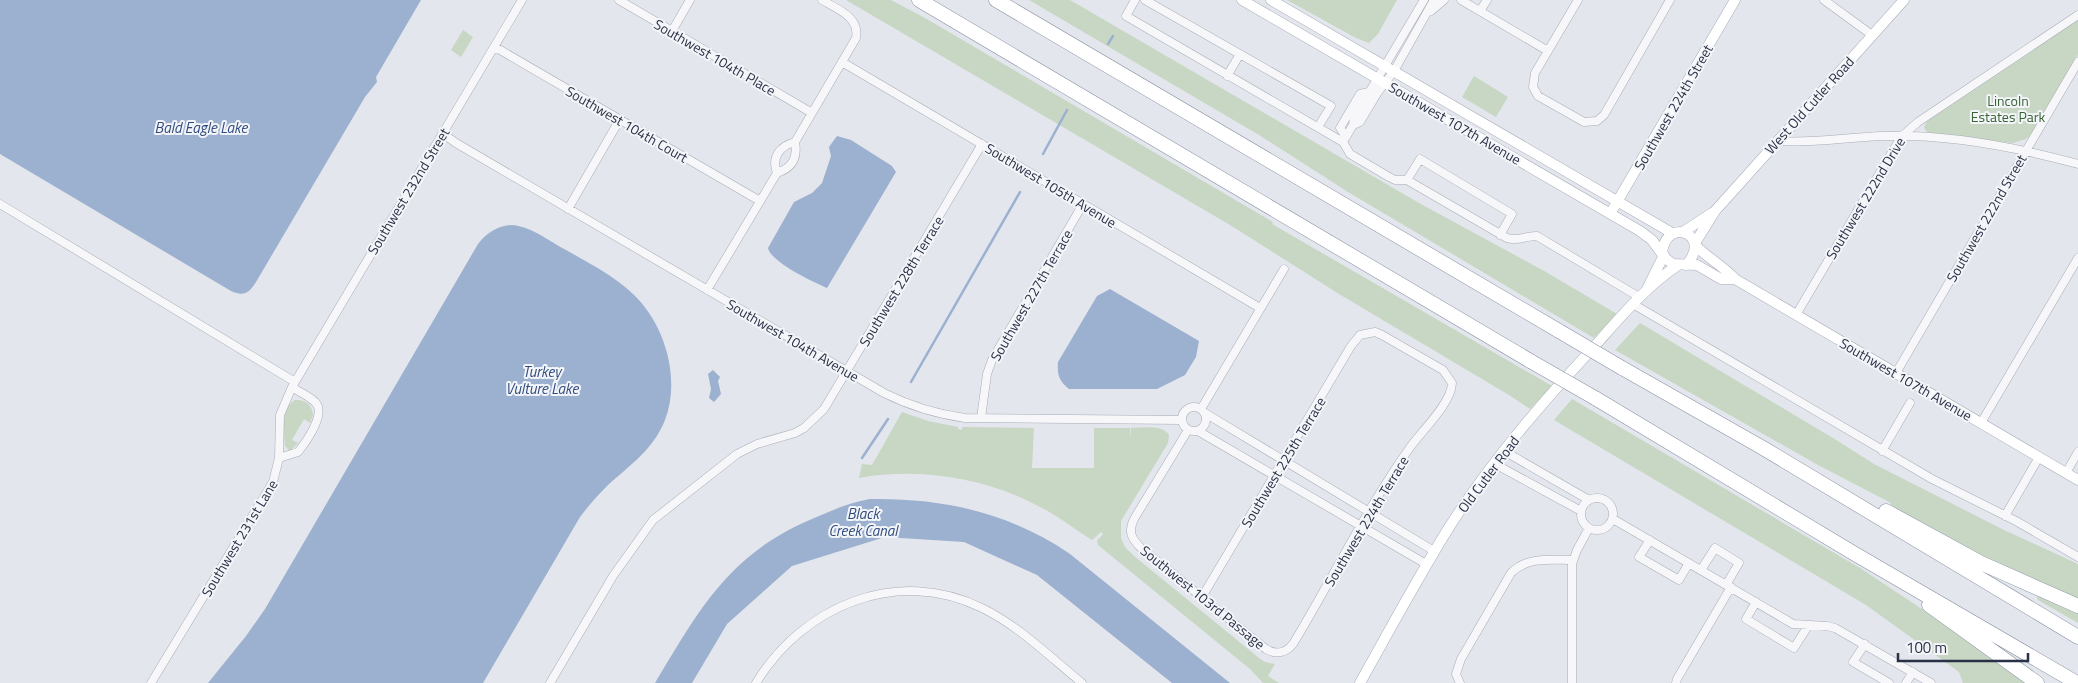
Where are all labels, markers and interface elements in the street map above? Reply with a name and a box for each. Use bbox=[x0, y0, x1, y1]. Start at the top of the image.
street label: Southwest 104th Place bbox=[650, 14, 780, 100]
street label: Southwest 224th Street bbox=[1628, 40, 1718, 174]
street label: West Old Cutler Road bbox=[1759, 52, 1859, 158]
street label: Southwest 107th Avenue bbox=[1385, 76, 1525, 170]
street label: Southwest 104th Court bbox=[562, 80, 692, 168]
park label: Lincoln Estates Park bbox=[1971, 90, 2046, 127]
water label: Bald Eagle Lake bbox=[155, 116, 248, 139]
street label: Southwest 232nd Street bbox=[362, 124, 454, 258]
street label: Southwest 222nd Drive bbox=[1820, 133, 1910, 263]
street label: Southwest 105th Avenue bbox=[981, 137, 1121, 233]
street label: Southwest 222nd Street bbox=[1941, 150, 2031, 286]
street label: Southwest 228th Terrace bbox=[854, 212, 948, 350]
street label: Southwest 227th Terrace bbox=[985, 225, 1077, 365]
street label: Southwest 104th Avenue bbox=[723, 293, 863, 387]
street label: Southwest 107th Avenue bbox=[1836, 332, 1976, 426]
water label: Turkey Vulture Lake bbox=[506, 360, 579, 400]
street label: Southwest 225th Terrace bbox=[1236, 393, 1330, 531]
street label: Old Cutler Road bbox=[1452, 431, 1524, 517]
street label: Southwest 224th Terrace bbox=[1319, 452, 1413, 590]
street label: Southwest 231st Lane bbox=[196, 475, 282, 601]
water label: Black Creek Canal bbox=[828, 502, 899, 542]
street label: Southwest 103rd Passage bbox=[1136, 540, 1270, 654]
scale bar bbox=[1898, 630, 2028, 662]
text: 100 m bbox=[1906, 636, 1947, 659]

